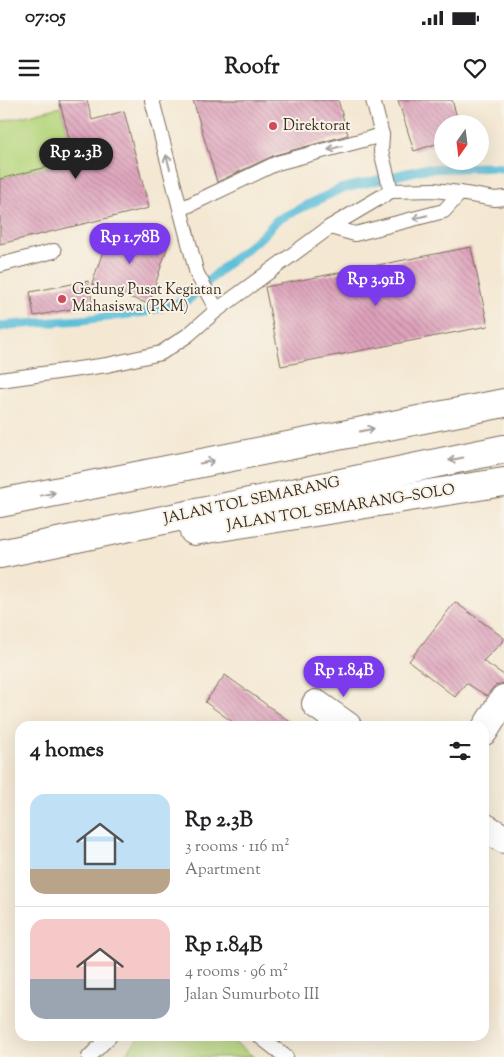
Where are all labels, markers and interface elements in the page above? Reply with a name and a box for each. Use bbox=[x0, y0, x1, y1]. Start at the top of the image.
text: 07:05 bbox=[25, 4, 66, 31]
text: Roofr bbox=[224, 52, 280, 84]
icon: menu bbox=[15, 54, 43, 82]
icon: heart bbox=[461, 54, 489, 82]
north arrow bbox=[434, 115, 489, 170]
map controls bbox=[434, 115, 489, 170]
place label: Direktorat bbox=[283, 116, 351, 137]
marker: Direktorat bbox=[267, 120, 279, 132]
pin: Rp 2.3B bbox=[30, 138, 122, 180]
text: Rp 2.3B bbox=[50, 142, 102, 165]
one-way arrow bbox=[327, 143, 343, 153]
one-way arrow bbox=[163, 154, 173, 170]
one-way arrow bbox=[413, 213, 429, 222]
pin: Rp 1.78B bbox=[78, 222, 182, 265]
text: Rp 1.78B bbox=[100, 227, 160, 250]
pin: Rp 3.91B bbox=[324, 264, 428, 307]
text: Rp 3.91B bbox=[347, 269, 405, 292]
place label: Gedung Pusat Kegiatan Mahasiswa (PKM) bbox=[72, 280, 222, 318]
marker: Gedung Pusat Kegiatan Mahasiswa (PKM) bbox=[56, 293, 68, 305]
one-way arrow bbox=[358, 425, 374, 435]
one-way arrow bbox=[449, 454, 465, 464]
one-way arrow bbox=[199, 457, 215, 466]
street label: JALAN TOL SEMARANG bbox=[161, 472, 342, 530]
street label: JALAN TOL SEMARANG–SOLO bbox=[224, 480, 457, 537]
one-way arrow bbox=[39, 488, 55, 498]
pin: Rp 1.84B bbox=[292, 656, 396, 698]
text: Rp 1.84B bbox=[314, 660, 374, 683]
text: 4 homes bbox=[30, 736, 104, 766]
icon: filters bbox=[446, 737, 474, 765]
text: Rp 2.3B bbox=[185, 806, 253, 836]
icon: home bbox=[70, 814, 130, 874]
text: 3 rooms · 116 m² bbox=[185, 836, 290, 859]
text: Apartment bbox=[185, 859, 261, 882]
text: Rp 1.84B bbox=[185, 931, 263, 961]
icon: home bbox=[70, 939, 130, 999]
text: 4 rooms · 96 m² bbox=[185, 961, 288, 984]
text: Jalan Sumurboto III bbox=[185, 984, 319, 1007]

